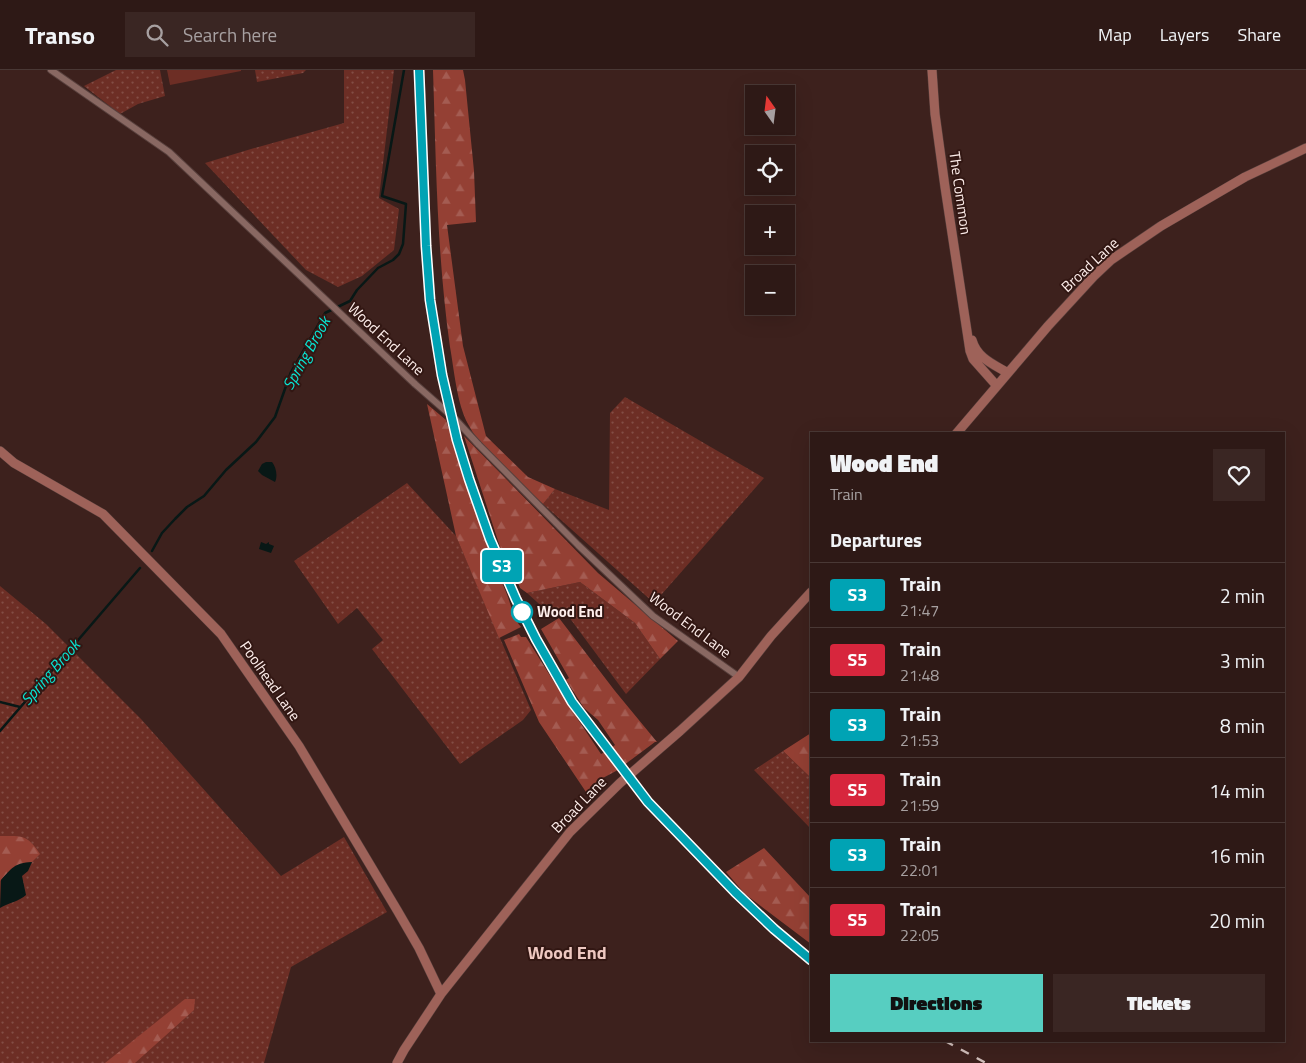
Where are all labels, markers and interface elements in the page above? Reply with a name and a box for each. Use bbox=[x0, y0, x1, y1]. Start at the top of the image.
search box bbox=[125, 12, 475, 57]
text: Transo bbox=[25, 17, 95, 53]
text: Search here bbox=[183, 20, 277, 49]
icon: search bbox=[143, 21, 171, 49]
text: Map bbox=[1098, 21, 1132, 48]
text: Layers bbox=[1160, 21, 1209, 48]
text: Share bbox=[1237, 21, 1281, 48]
north arrow bbox=[745, 85, 795, 135]
map controls bbox=[745, 85, 795, 315]
button: locate bbox=[745, 145, 795, 195]
street label: The Common bbox=[943, 150, 978, 236]
button: + bbox=[745, 205, 795, 255]
street label: Broad Lane bbox=[1056, 232, 1124, 297]
button: − bbox=[745, 265, 795, 315]
street label: Wood End Lane bbox=[343, 297, 430, 380]
water label: Spring Brook bbox=[276, 310, 337, 394]
text: Wood End bbox=[830, 445, 938, 481]
button: heart bbox=[1213, 449, 1265, 501]
text: Train bbox=[830, 482, 863, 506]
text: Departures bbox=[830, 525, 922, 554]
line badge: S3 bbox=[480, 550, 524, 582]
text: S3 bbox=[492, 552, 512, 579]
text: Train bbox=[900, 569, 941, 598]
text: S3 bbox=[848, 581, 867, 608]
text: 2 min bbox=[1220, 581, 1265, 610]
street label: Wood End Lane bbox=[644, 586, 736, 663]
text: 21:47 bbox=[900, 598, 939, 622]
place label: Wood End bbox=[537, 600, 603, 623]
marker: Wood End bbox=[511, 601, 533, 623]
water label: Spring Brook bbox=[15, 632, 87, 710]
text: Train bbox=[900, 634, 941, 663]
street label: Poolhead Lane bbox=[234, 636, 306, 725]
text: S5 bbox=[848, 646, 867, 673]
text: 3 min bbox=[1220, 646, 1265, 675]
text: 21:48 bbox=[900, 663, 939, 687]
text: Train bbox=[900, 699, 941, 728]
text: S3 bbox=[848, 711, 867, 738]
text: 8 min bbox=[1220, 711, 1265, 740]
text: 21:53 bbox=[900, 728, 939, 752]
text: Train bbox=[900, 764, 941, 793]
street label: Broad Lane bbox=[546, 771, 612, 838]
text: S5 bbox=[848, 776, 867, 803]
text: 14 min bbox=[1209, 776, 1265, 805]
text: 21:59 bbox=[900, 793, 939, 817]
text: Train bbox=[900, 829, 941, 858]
text: S3 bbox=[848, 841, 867, 868]
text: 16 min bbox=[1209, 841, 1265, 870]
text: 22:01 bbox=[900, 858, 939, 882]
text: Train bbox=[900, 894, 941, 923]
text: S5 bbox=[848, 906, 867, 933]
text: 20 min bbox=[1209, 906, 1265, 935]
text: 22:05 bbox=[900, 923, 939, 947]
district label: Wood End bbox=[527, 939, 607, 966]
button: Directions bbox=[830, 974, 1043, 1032]
button: Tickets bbox=[1053, 974, 1265, 1032]

